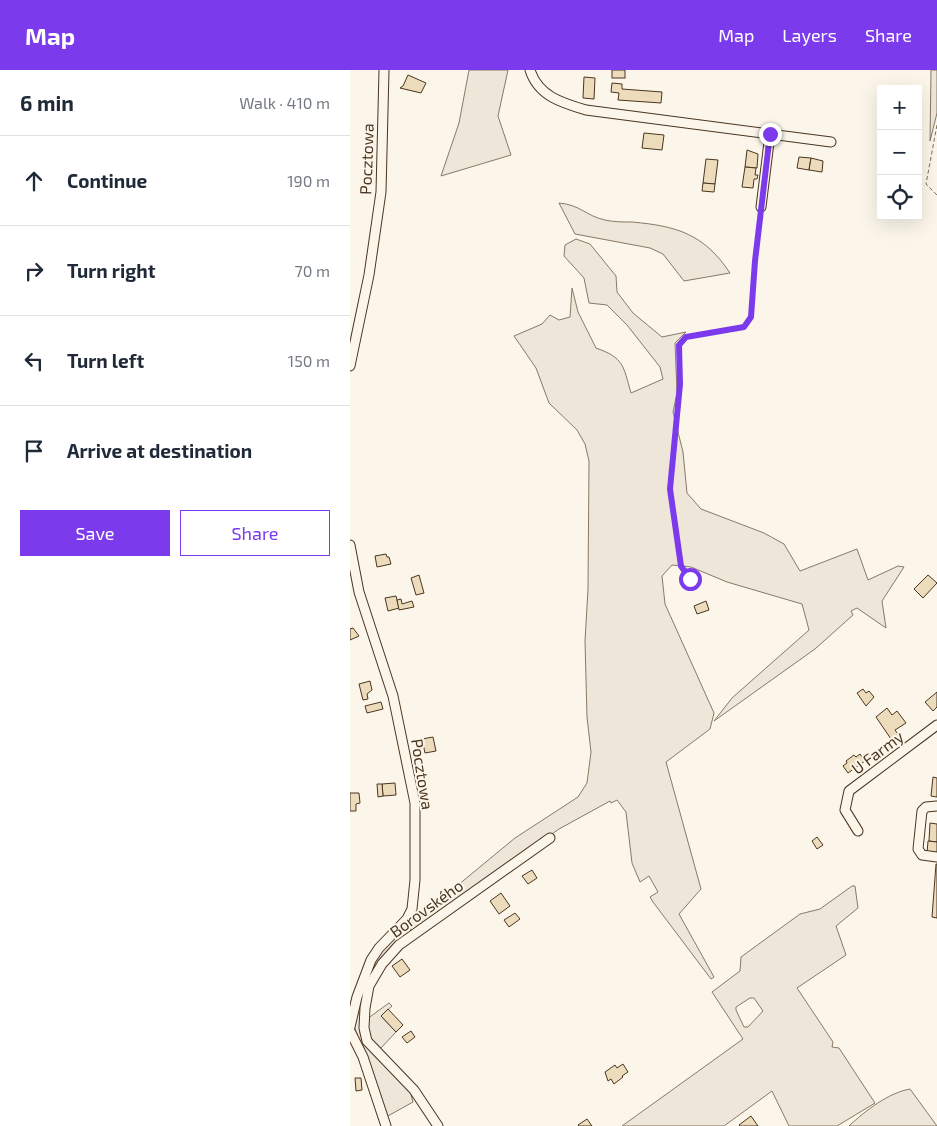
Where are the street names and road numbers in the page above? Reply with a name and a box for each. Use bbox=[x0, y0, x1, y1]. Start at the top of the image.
street label: Pocztowa bbox=[355, 123, 377, 195]
street label: U Farmy bbox=[847, 726, 907, 778]
street label: Pocztowa bbox=[408, 737, 438, 811]
street label: Borovského bbox=[386, 875, 466, 941]

